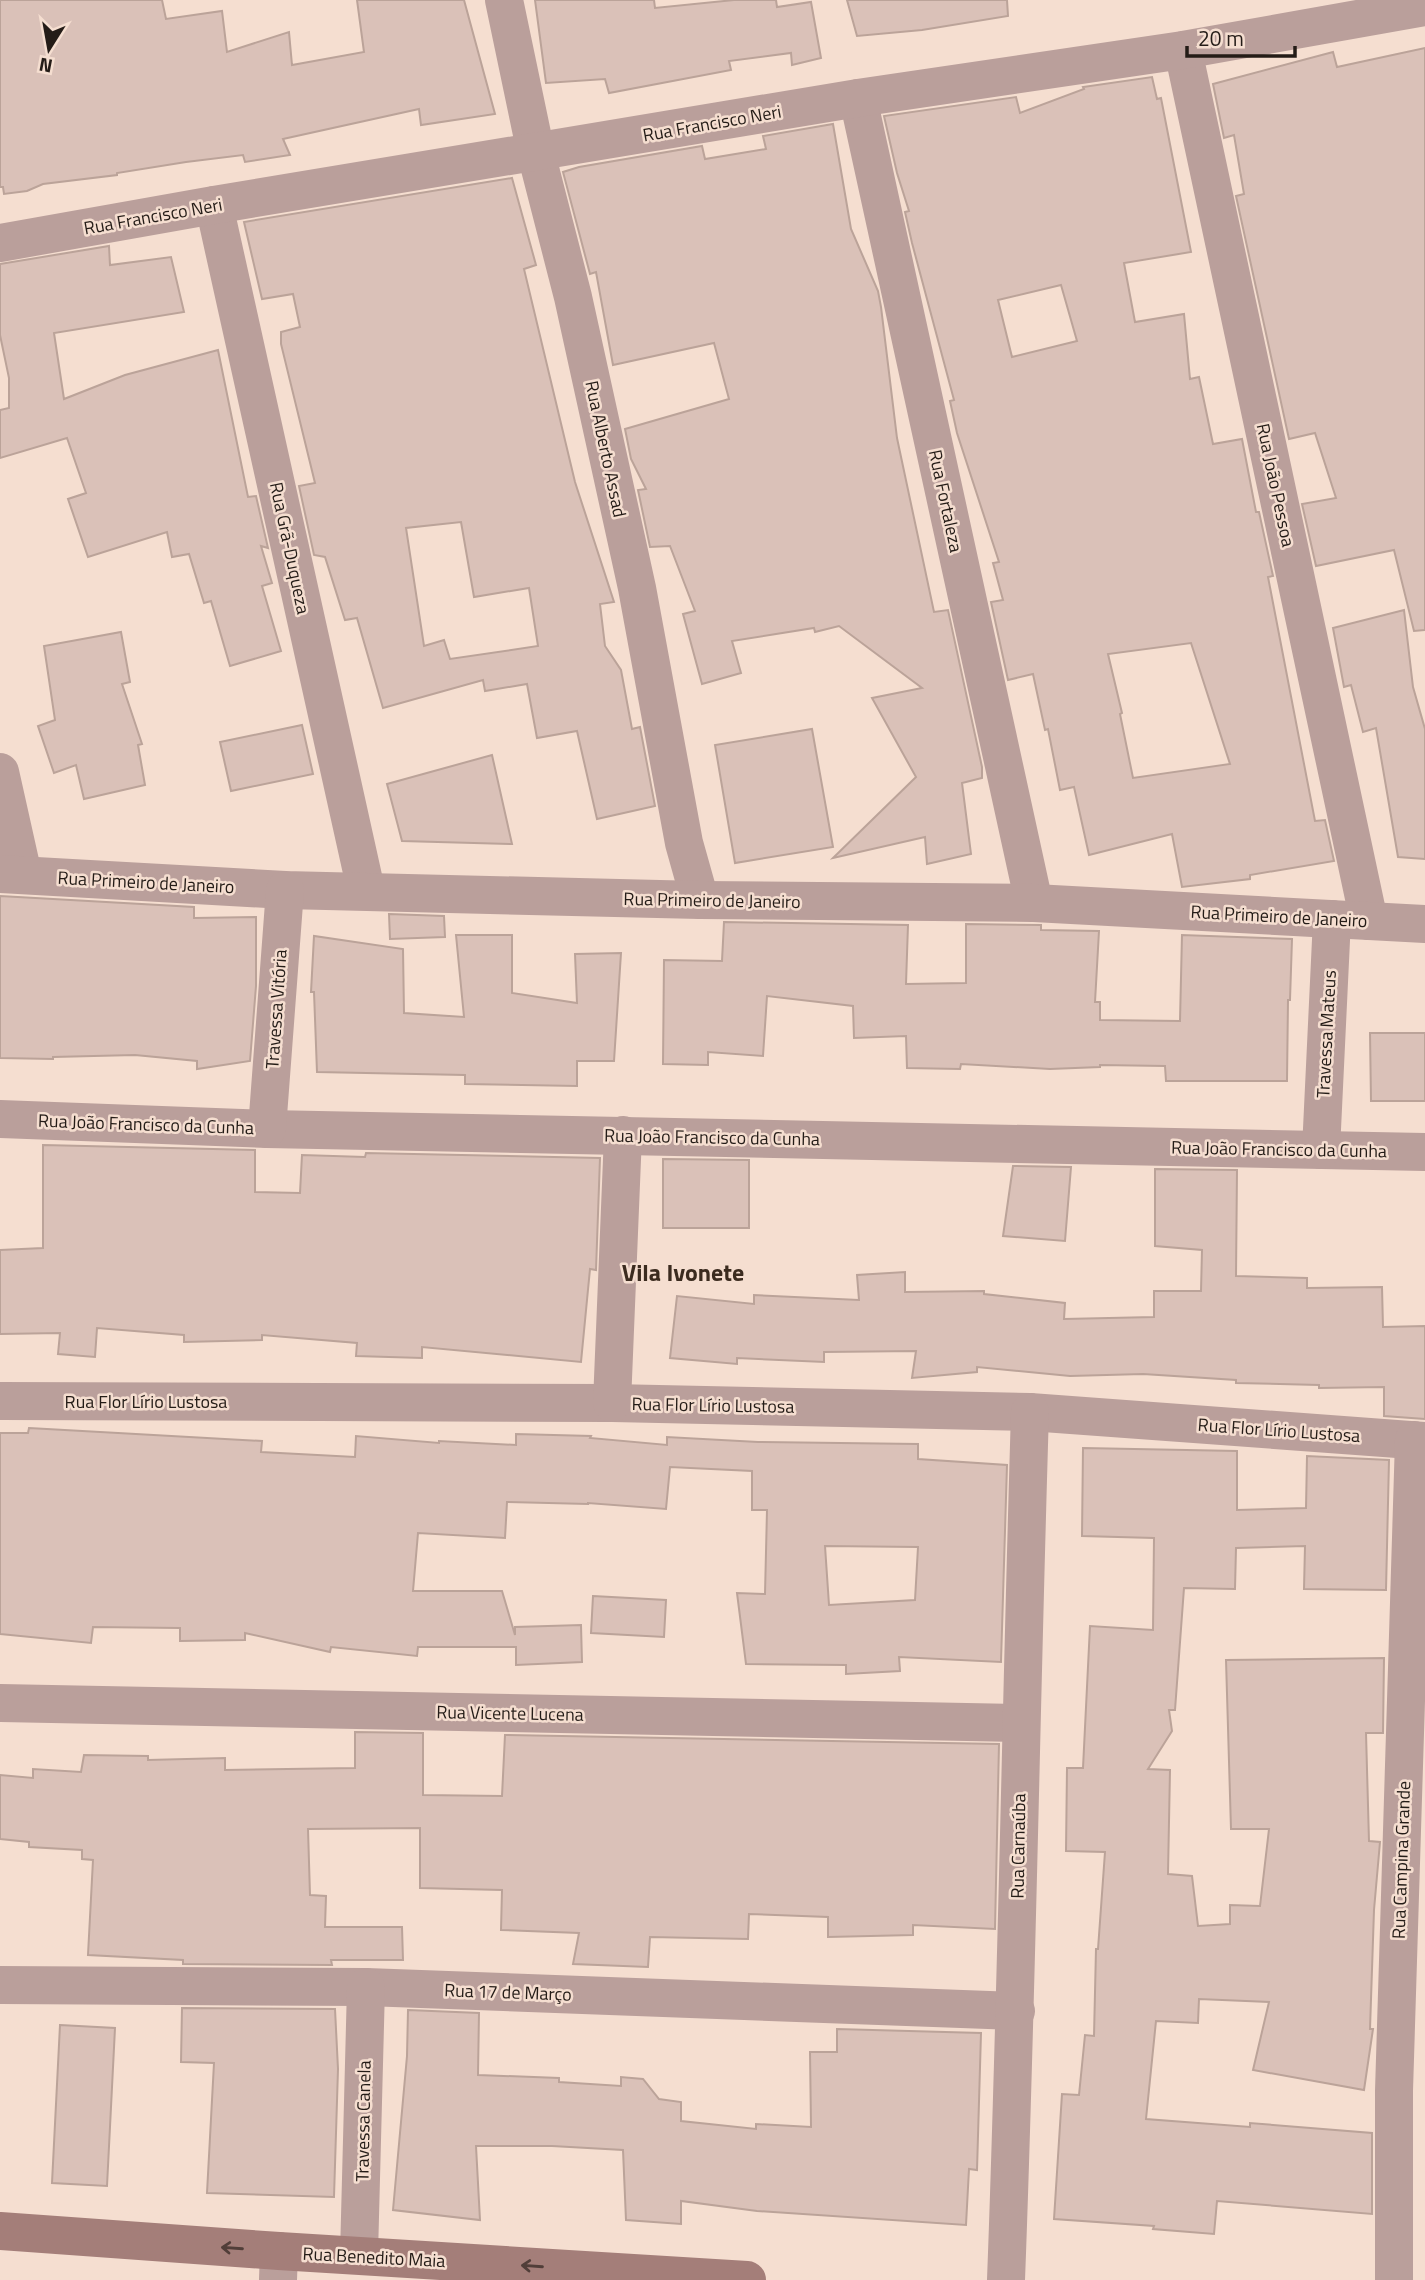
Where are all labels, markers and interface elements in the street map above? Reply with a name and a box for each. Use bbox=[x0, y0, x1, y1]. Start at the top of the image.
north arrow bbox=[14, 14, 84, 84]
scale bar bbox=[1187, 14, 1296, 58]
text: 20 m bbox=[1198, 22, 1244, 54]
text: N bbox=[36, 51, 55, 82]
street label: Rua Francisco Neri bbox=[641, 98, 783, 148]
street label: Rua Francisco Neri bbox=[82, 191, 224, 241]
street label: Rua Alberto Assad bbox=[578, 378, 634, 520]
street label: Rua João Pessoa bbox=[1250, 421, 1302, 549]
street label: Rua Fortaleza bbox=[922, 447, 970, 555]
street label: Rua Grã-Duqueza bbox=[263, 480, 317, 616]
street label: Rua Primeiro de Janeiro bbox=[57, 864, 235, 900]
street label: Rua Primeiro de Janeiro bbox=[623, 885, 801, 915]
street label: Rua Primeiro de Janeiro bbox=[1190, 898, 1368, 934]
street label: Travessa Vitória bbox=[258, 948, 294, 1070]
street label: Travessa Mateus bbox=[1309, 969, 1343, 1099]
street label: Rua João Francisco da Cunha bbox=[38, 1107, 254, 1141]
street label: Rua João Francisco da Cunha bbox=[604, 1122, 820, 1152]
street label: Rua João Francisco da Cunha bbox=[1171, 1134, 1387, 1164]
district label: Vila Ivonete bbox=[622, 1254, 744, 1290]
street label: Rua Flor Lírio Lustosa bbox=[65, 1388, 227, 1415]
street label: Rua Flor Lírio Lustosa bbox=[631, 1390, 795, 1420]
street label: Rua Flor Lírio Lustosa bbox=[1197, 1411, 1361, 1449]
street label: Rua Vicente Lucena bbox=[436, 1698, 584, 1728]
street label: Rua Campina Grande bbox=[1385, 1781, 1417, 1939]
street label: Rua Carnaúba bbox=[1004, 1793, 1032, 1899]
street label: Rua 17 de Março bbox=[444, 1976, 572, 2008]
street label: Travessa Canela bbox=[348, 2060, 378, 2182]
street label: Rua Benedito Maia bbox=[302, 2240, 446, 2274]
one-way arrow bbox=[221, 2241, 244, 2254]
one-way arrow bbox=[521, 2260, 544, 2273]

